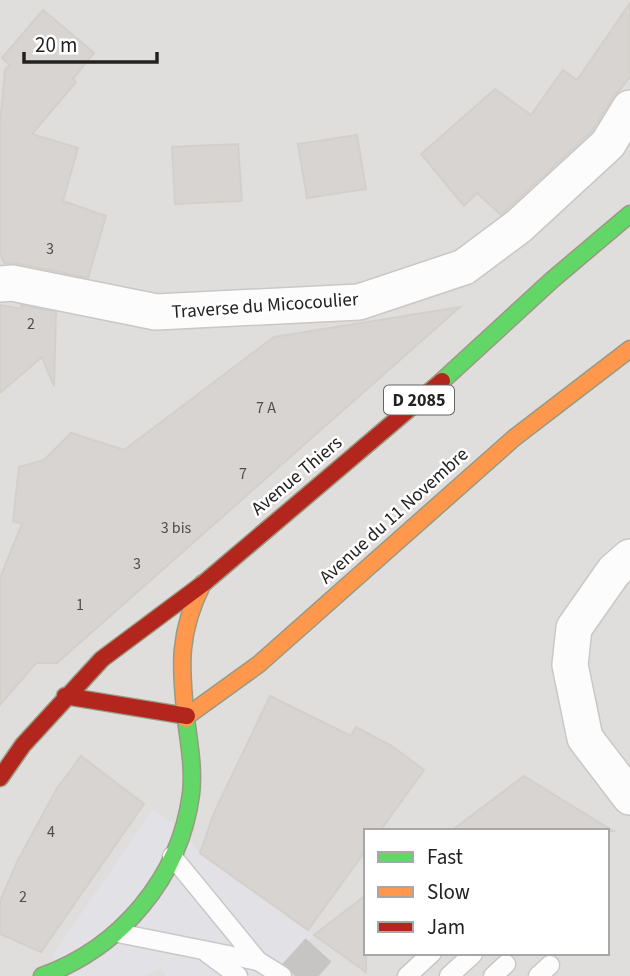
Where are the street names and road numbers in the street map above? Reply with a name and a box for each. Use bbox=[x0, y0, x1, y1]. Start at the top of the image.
street label: Traverse du Micocoulier bbox=[171, 286, 360, 326]
road number: D 2085 bbox=[384, 386, 454, 414]
street label: Avenue Thiers bbox=[246, 430, 348, 522]
street label: Avenue du 11 Novembre bbox=[313, 442, 475, 590]

